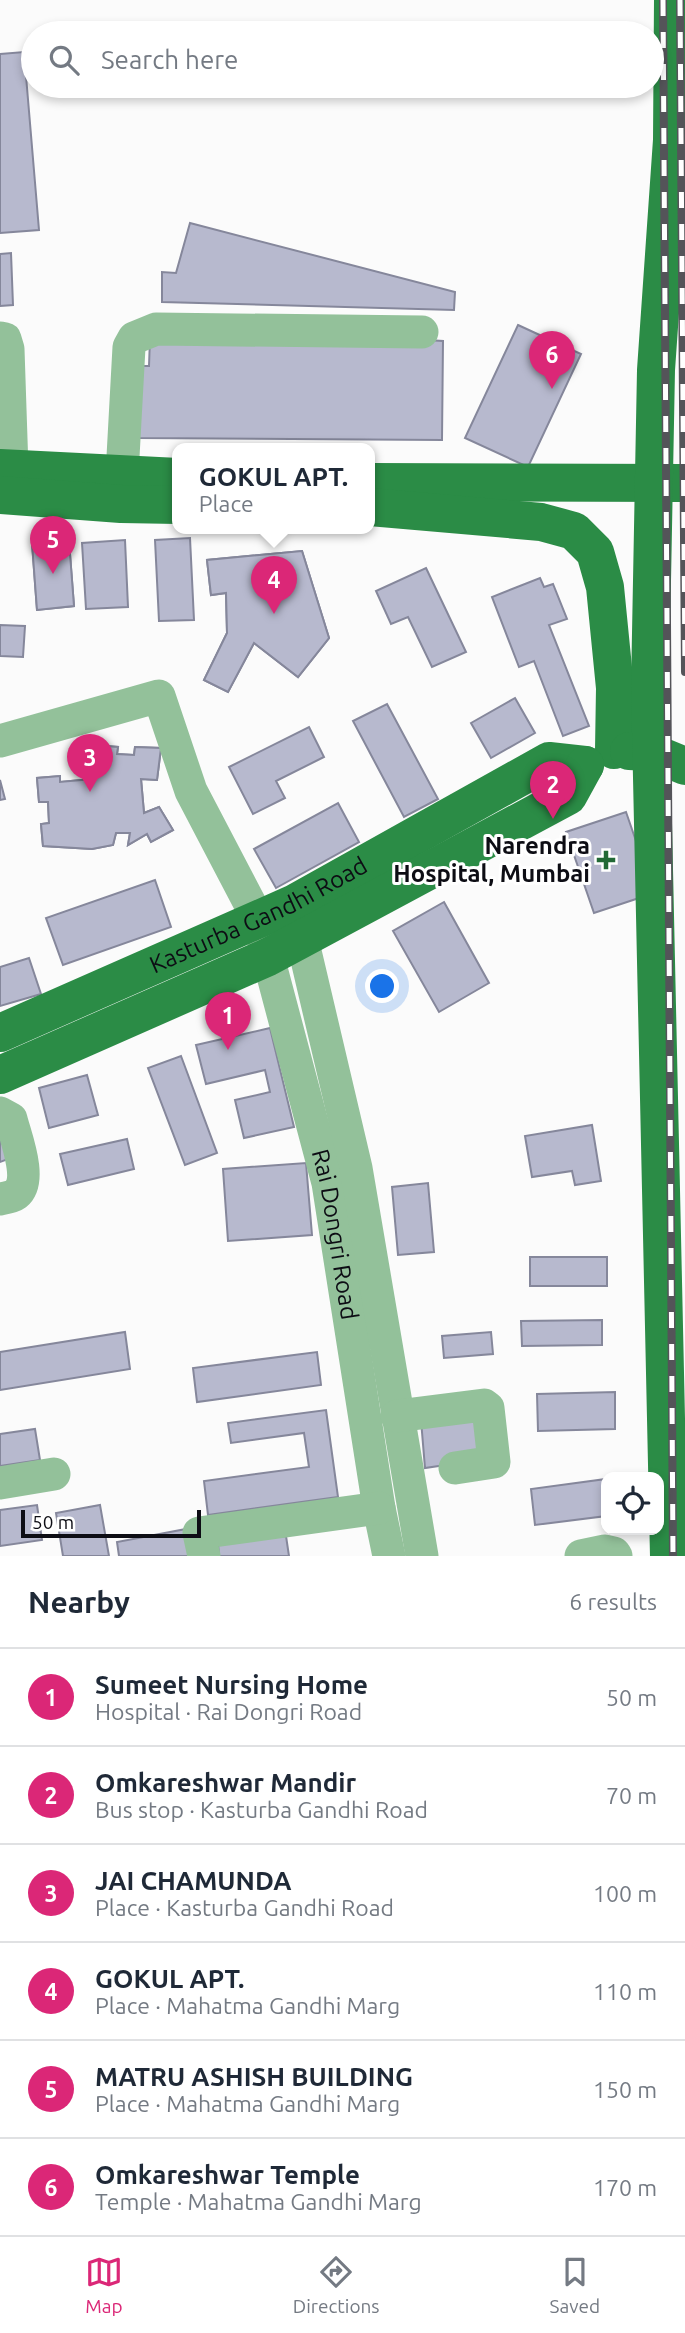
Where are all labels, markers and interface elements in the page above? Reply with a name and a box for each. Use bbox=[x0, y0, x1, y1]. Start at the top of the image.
search box bbox=[21, 21, 664, 98]
icon: search bbox=[45, 41, 83, 79]
text: Search here bbox=[101, 45, 238, 74]
pin: 6 bbox=[529, 331, 575, 389]
popup bbox=[172, 443, 375, 534]
text: GOKUL APT. bbox=[199, 462, 348, 491]
text: Place bbox=[199, 491, 254, 516]
pin: 5 bbox=[30, 516, 76, 574]
pin: 4 bbox=[251, 556, 297, 614]
pin: 3 bbox=[67, 734, 113, 792]
pin: 2 bbox=[530, 761, 576, 819]
place label: Narendra Hospital, Mumbai bbox=[393, 832, 590, 887]
marker: Narendra Hospital, Mumbai bbox=[596, 850, 616, 870]
street label: Kasturba Gandhi Road bbox=[145, 851, 372, 978]
your location bbox=[365, 969, 399, 1003]
pin: 1 bbox=[205, 992, 251, 1050]
street label: Rai Dongri Road bbox=[307, 1146, 363, 1322]
map controls bbox=[601, 1472, 664, 1535]
button: locate bbox=[601, 1472, 664, 1535]
scale bar bbox=[21, 1507, 201, 1539]
text: 50 m bbox=[32, 1511, 74, 1533]
text: Nearby bbox=[28, 1585, 130, 1619]
text: 6 results bbox=[569, 1589, 657, 1614]
text: Sumeet Nursing Home bbox=[95, 1670, 368, 1699]
text: 1 bbox=[45, 1685, 57, 1710]
text: 50 m bbox=[606, 1685, 657, 1710]
text: Hospital · Rai Dongri Road bbox=[95, 1699, 362, 1724]
text: Omkareshwar Mandir bbox=[95, 1768, 356, 1797]
text: 2 bbox=[45, 1783, 57, 1808]
text: 70 m bbox=[606, 1783, 657, 1808]
text: Bus stop · Kasturba Gandhi Road bbox=[95, 1797, 428, 1822]
text: JAI CHAMUNDA bbox=[95, 1866, 292, 1895]
text: 3 bbox=[45, 1881, 57, 1906]
text: 100 m bbox=[593, 1881, 657, 1906]
text: Place · Kasturba Gandhi Road bbox=[95, 1895, 394, 1920]
text: GOKUL APT. bbox=[95, 1964, 244, 1993]
text: 4 bbox=[45, 1979, 57, 2004]
text: 110 m bbox=[593, 1979, 657, 2004]
text: Place · Mahatma Gandhi Marg bbox=[95, 1993, 400, 2018]
text: MATRU ASHISH BUILDING bbox=[95, 2062, 413, 2091]
text: 5 bbox=[45, 2077, 57, 2102]
text: 150 m bbox=[593, 2077, 657, 2102]
text: Place · Mahatma Gandhi Marg bbox=[95, 2091, 400, 2116]
text: Omkareshwar Temple bbox=[95, 2160, 360, 2189]
text: 6 bbox=[45, 2175, 57, 2200]
text: 170 m bbox=[593, 2175, 657, 2200]
text: Temple · Mahatma Gandhi Marg bbox=[95, 2189, 422, 2214]
tab: Map bbox=[85, 2253, 123, 2317]
tab: Directions bbox=[293, 2253, 380, 2317]
tab: Saved bbox=[549, 2253, 600, 2317]

